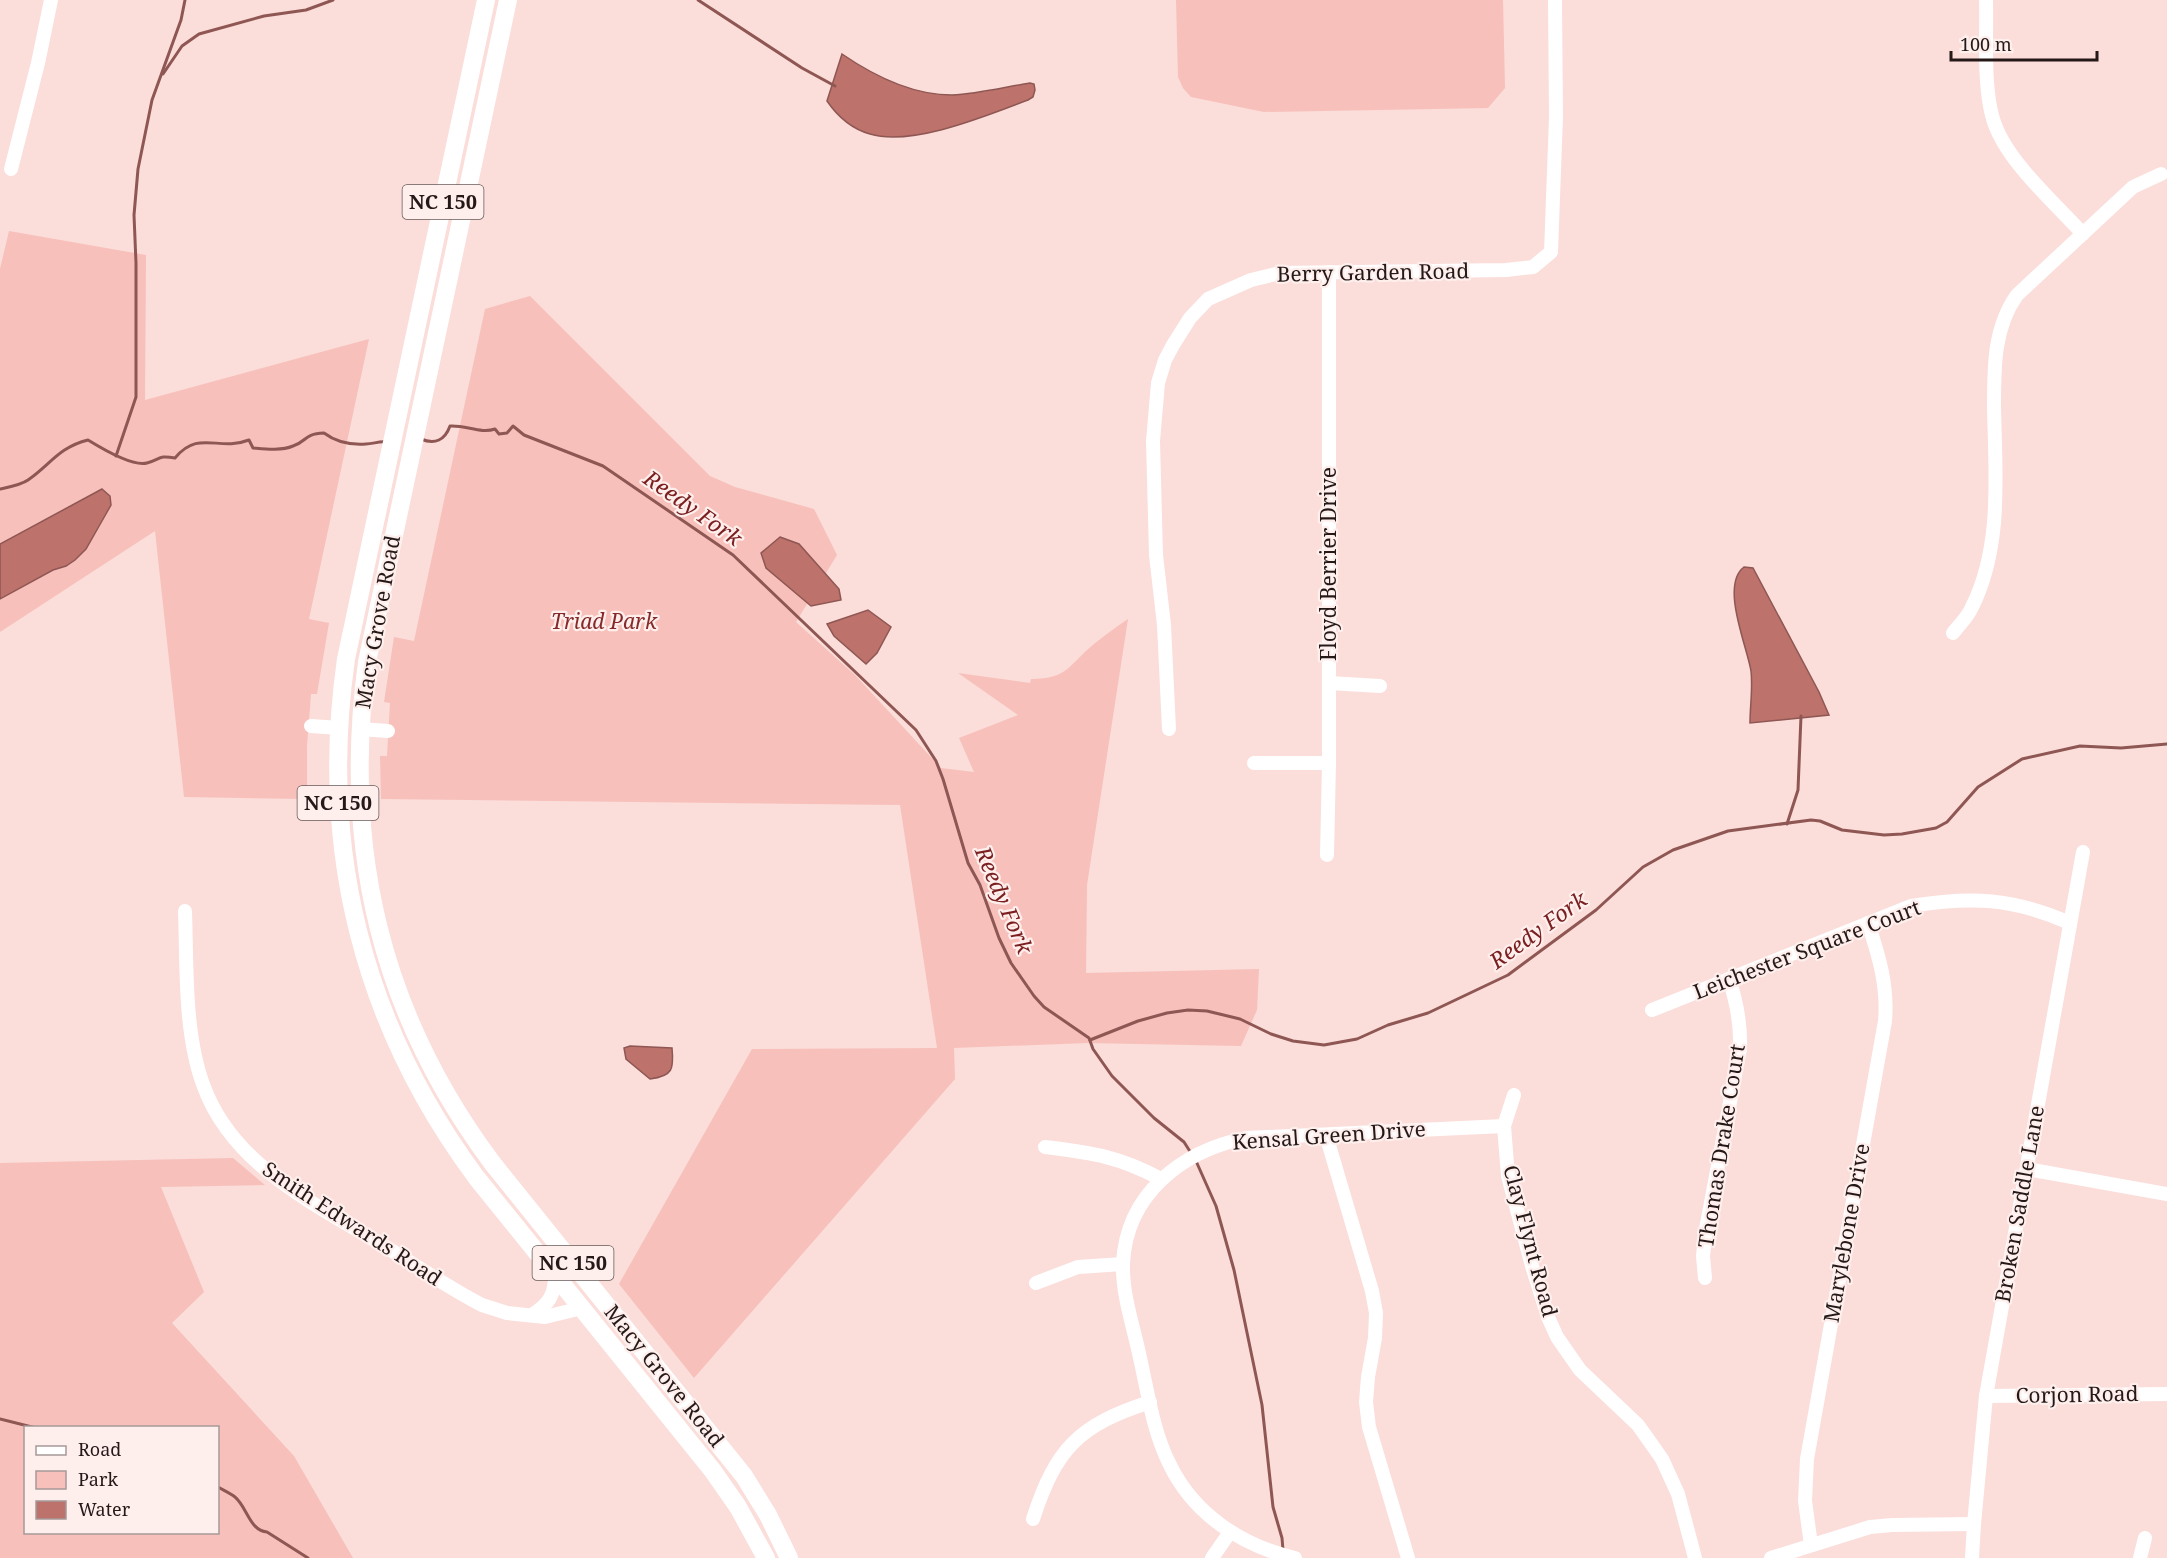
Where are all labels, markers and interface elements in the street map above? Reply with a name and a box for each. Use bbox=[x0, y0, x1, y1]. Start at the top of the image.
scale bar bbox=[1951, 24, 2096, 62]
text: 100 m bbox=[1960, 32, 2012, 56]
road number: NC 150 bbox=[402, 185, 484, 219]
street label: Berry Garden Road bbox=[1276, 256, 1470, 288]
water label: Reedy Fork bbox=[637, 462, 750, 553]
street label: Floyd Berrier Drive bbox=[1314, 467, 1342, 661]
street label: Macy Grove Road bbox=[348, 533, 406, 711]
park label: Triad Park bbox=[551, 607, 658, 635]
road number: NC 150 bbox=[298, 786, 378, 820]
water label: Reedy Fork bbox=[968, 840, 1042, 959]
water label: Reedy Fork bbox=[1482, 883, 1594, 975]
street label: Leichester Square Court bbox=[1689, 893, 1924, 1005]
street label: Thomas Drake Court bbox=[1691, 1042, 1751, 1250]
street label: Broken Saddle Lane bbox=[1988, 1103, 2050, 1305]
street label: Kensal Green Drive bbox=[1231, 1114, 1427, 1156]
street label: Marylebone Drive bbox=[1816, 1141, 1876, 1325]
street label: Smith Edwards Road bbox=[258, 1155, 448, 1292]
street label: Clay Flynt Road bbox=[1497, 1162, 1565, 1320]
road number: NC 150 bbox=[532, 1246, 614, 1280]
street label: Macy Grove Road bbox=[599, 1298, 731, 1453]
street label: Corjon Road bbox=[2015, 1379, 2139, 1409]
legend bbox=[24, 1426, 219, 1534]
text: Road bbox=[78, 1437, 121, 1461]
text: Park bbox=[78, 1467, 118, 1491]
text: Water bbox=[78, 1497, 131, 1521]

